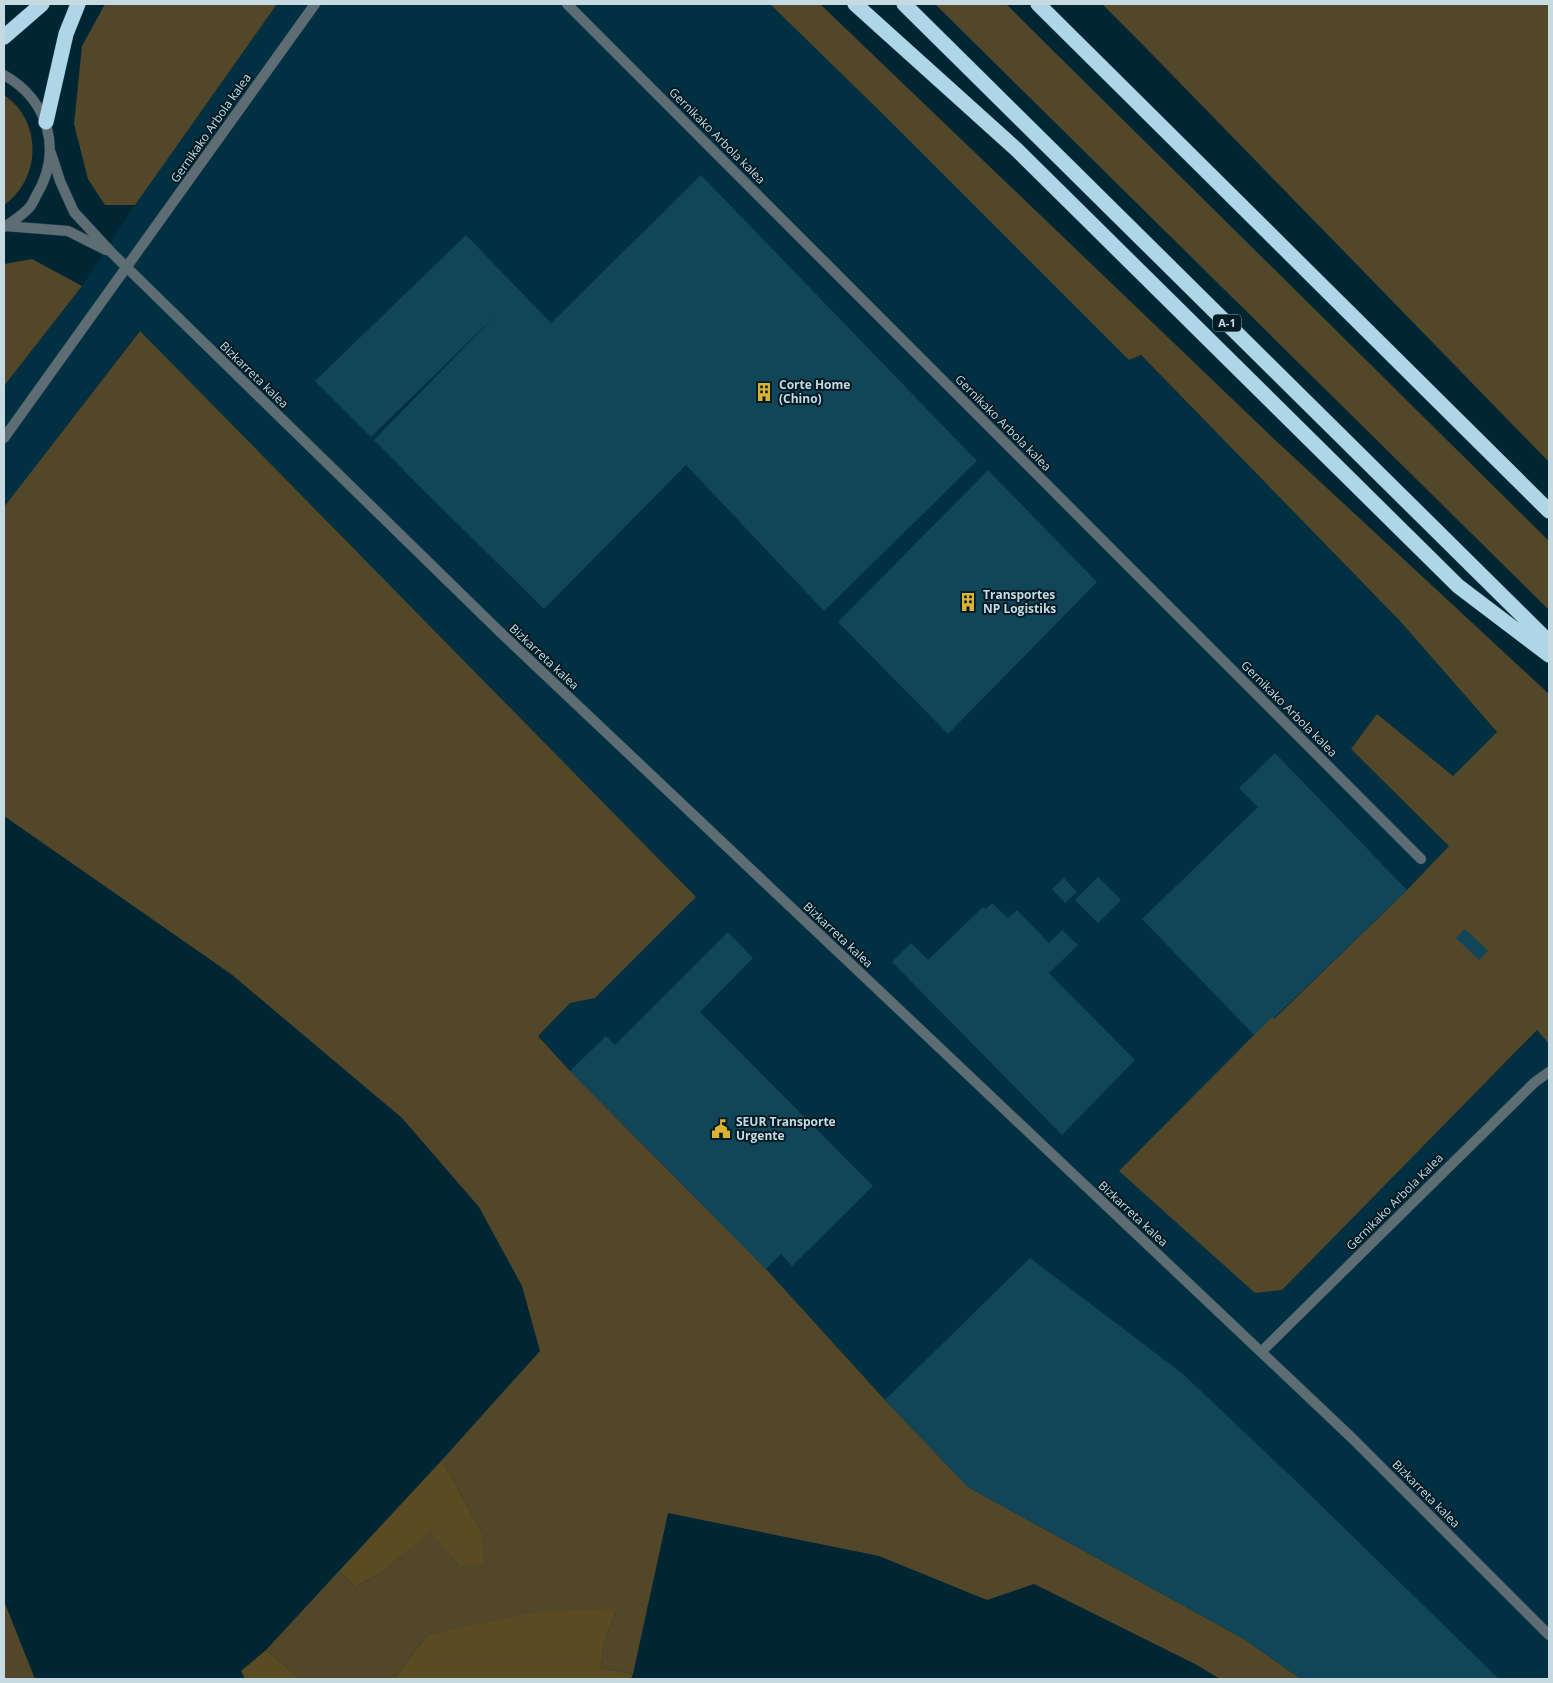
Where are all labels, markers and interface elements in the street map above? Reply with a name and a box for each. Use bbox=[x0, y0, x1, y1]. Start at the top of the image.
street label: Gernikako Arbola kalea bbox=[166, 70, 255, 186]
street label: Gernikako Arbola kalea bbox=[666, 84, 769, 187]
road number: A-1 bbox=[1213, 314, 1241, 332]
street label: Bizkarreta kalea bbox=[216, 337, 292, 412]
street label: Gernikako Arbola kalea bbox=[952, 371, 1055, 474]
place label: Corte Home (Chino) bbox=[779, 376, 850, 407]
building icon: Corte Home (Chino) bbox=[753, 381, 775, 403]
place label: Transportes NP Logistiks bbox=[983, 586, 1056, 617]
building icon: Transportes NP Logistiks bbox=[957, 591, 979, 613]
street label: Bizkarreta kalea bbox=[506, 620, 583, 693]
street label: Gernikako Arbola kalea bbox=[1238, 657, 1341, 760]
street label: Bizkarreta kalea bbox=[800, 898, 877, 971]
place label: SEUR Transporte Urgente bbox=[736, 1113, 836, 1144]
public building icon: SEUR Transporte Urgente bbox=[710, 1118, 732, 1140]
street label: Gernikako Arbola Kalea bbox=[1342, 1149, 1447, 1254]
street label: Bizkarreta kalea bbox=[1095, 1177, 1172, 1250]
street label: Bizkarreta kalea bbox=[1389, 1456, 1464, 1531]

